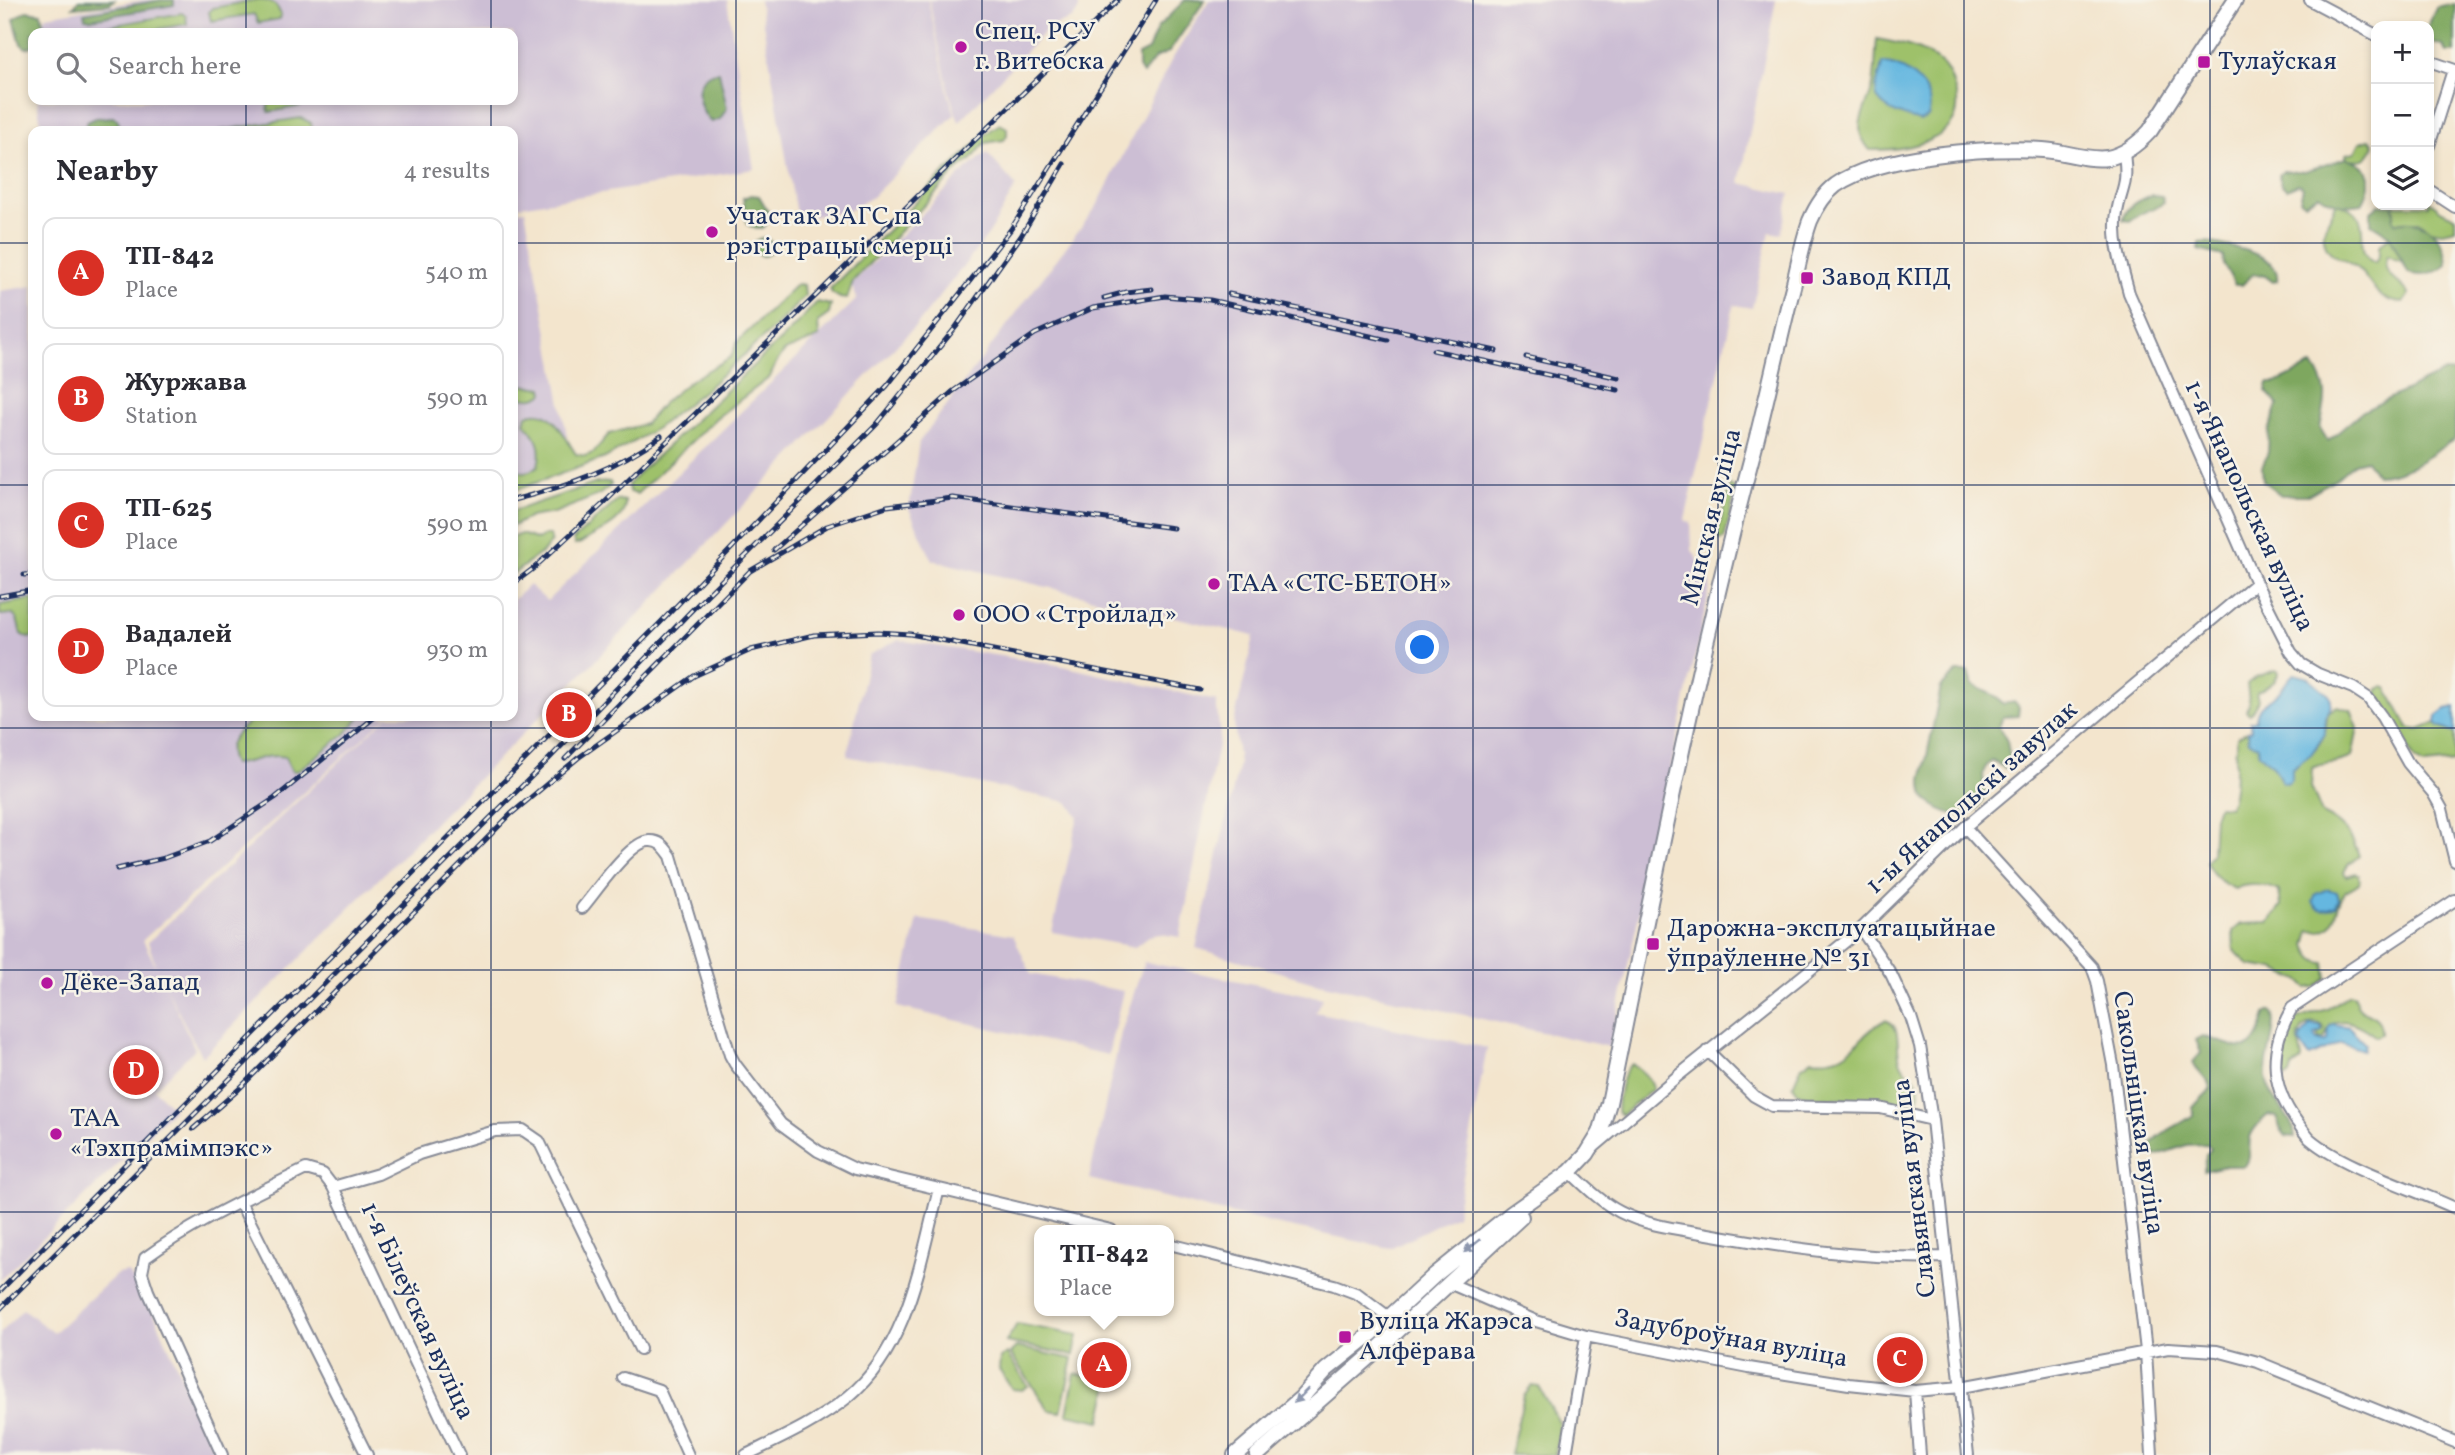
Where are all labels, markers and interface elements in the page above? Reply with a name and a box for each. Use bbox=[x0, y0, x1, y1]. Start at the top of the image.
place label: Спец. РСУ г. Витебска bbox=[975, 14, 1105, 80]
map controls bbox=[2371, 21, 2434, 210]
button: + bbox=[2371, 21, 2434, 84]
search box bbox=[28, 28, 518, 105]
marker: Спец. РСУ г. Витебска bbox=[953, 39, 969, 55]
place label: Тулаўская bbox=[2218, 44, 2337, 80]
icon: search bbox=[52, 48, 90, 86]
text: Search here bbox=[108, 49, 241, 85]
marker: Тулаўская bbox=[2196, 54, 2212, 70]
button: − bbox=[2371, 84, 2434, 147]
button: layers bbox=[2371, 147, 2434, 210]
text: Nearby bbox=[56, 151, 158, 193]
text: 4 results bbox=[404, 156, 490, 188]
place label: Участак ЗАГС па рэгістрацыі смерці bbox=[726, 199, 953, 265]
marker: Участак ЗАГС па рэгістрацыі смерці bbox=[704, 224, 720, 240]
text: ТП-842 bbox=[125, 239, 214, 275]
text: A bbox=[73, 257, 89, 289]
text: 540 m bbox=[425, 257, 488, 289]
place label: Завод КПД bbox=[1821, 260, 1951, 296]
marker: Завод КПД bbox=[1799, 270, 1815, 286]
text: Place bbox=[125, 275, 178, 307]
text: Журжава bbox=[125, 365, 247, 401]
street label: 1-я Янапольская вуліца bbox=[2175, 374, 2323, 638]
text: B bbox=[73, 383, 89, 415]
text: 590 m bbox=[426, 383, 488, 415]
text: Station bbox=[125, 401, 198, 433]
street label: Мінская вуліца bbox=[1673, 425, 1751, 609]
text: ТП-625 bbox=[125, 491, 212, 527]
text: C bbox=[74, 509, 88, 541]
text: 590 m bbox=[426, 509, 488, 541]
text: Place bbox=[125, 527, 178, 559]
place label: ТАА «СТС-БЕТОН» bbox=[1228, 566, 1452, 602]
marker: ТАА «СТС-БЕТОН» bbox=[1206, 576, 1222, 592]
place label: ООО «Стройлад» bbox=[973, 597, 1177, 633]
marker: ООО «Стройлад» bbox=[951, 607, 967, 623]
text: Вадалей bbox=[125, 617, 232, 653]
your location bbox=[1405, 630, 1439, 664]
text: D bbox=[73, 635, 89, 667]
text: 930 m bbox=[426, 635, 488, 667]
text: Place bbox=[125, 653, 178, 685]
pin: B bbox=[546, 689, 592, 741]
street label: 1-ы Янапольскі завулак bbox=[1858, 693, 2086, 903]
place label: Дарожна-эксплуатацыйнае ўпраўленне № 31 bbox=[1667, 911, 1996, 977]
marker: Дарожна-эксплуатацыйнае ўпраўленне № 31 bbox=[1645, 936, 1661, 952]
place label: Дёке-Запад bbox=[61, 965, 200, 1001]
marker: Дёке-Запад bbox=[39, 975, 55, 991]
street label: Сакольніцкая вуліца bbox=[2103, 989, 2173, 1237]
pin: D bbox=[113, 1046, 159, 1098]
street label: Славянская вуліца bbox=[1884, 1077, 1946, 1299]
place label: ТАА «Тэхпрамімпэкс» bbox=[70, 1101, 273, 1167]
marker: ТАА «Тэхпрамімпэкс» bbox=[48, 1126, 64, 1142]
street label: 1-я Білеўская вуліца bbox=[351, 1196, 483, 1426]
popup bbox=[1034, 1225, 1174, 1316]
text: ТП-842 bbox=[1059, 1237, 1149, 1273]
one-way arrow bbox=[1463, 1238, 1480, 1253]
text: Place bbox=[1059, 1273, 1112, 1305]
street label: Задуброўная вуліца bbox=[1611, 1301, 1851, 1377]
place label: Вуліца Жарэса Алфёрава bbox=[1359, 1304, 1534, 1370]
marker: Вуліца Жарэса Алфёрава bbox=[1337, 1329, 1353, 1345]
pin: C bbox=[1877, 1334, 1923, 1386]
pin: A bbox=[1081, 1339, 1127, 1391]
one-way arrow bbox=[1294, 1387, 1310, 1404]

